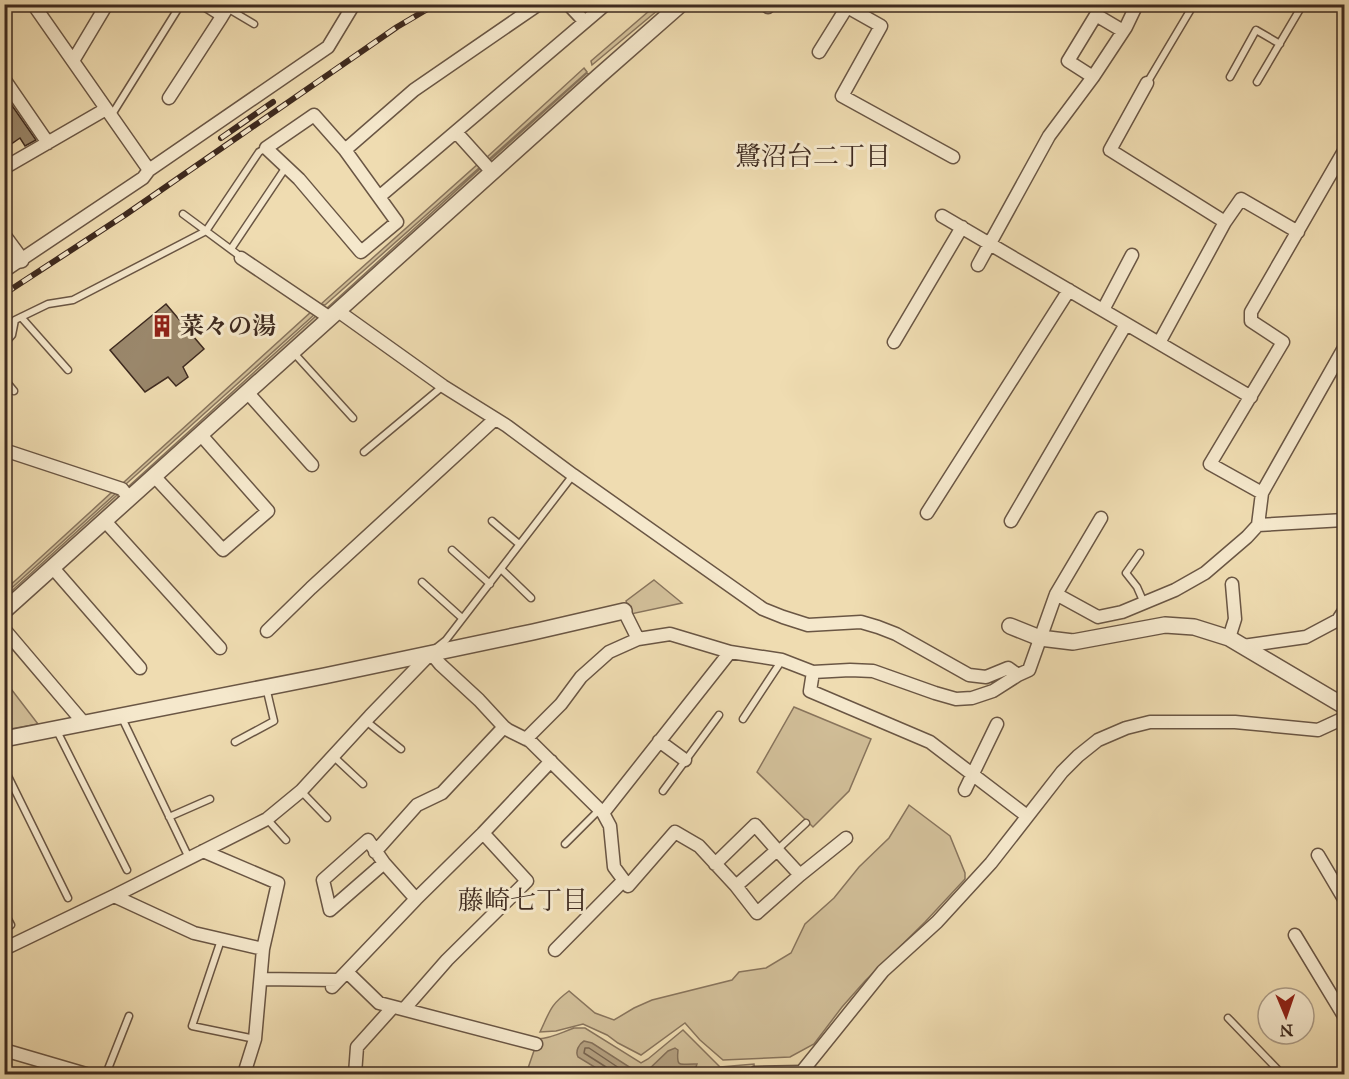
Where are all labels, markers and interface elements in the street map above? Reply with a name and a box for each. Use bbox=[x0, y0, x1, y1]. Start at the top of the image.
district label: 鷺沼台二丁目 bbox=[735, 140, 891, 172]
place label: 菜々の湯 bbox=[180, 311, 276, 341]
building icon: 菜々の湯 bbox=[149, 313, 175, 339]
district label: 藤崎七丁目 bbox=[458, 884, 588, 916]
north arrow bbox=[1256, 986, 1316, 1046]
text: N bbox=[1279, 1021, 1294, 1040]

